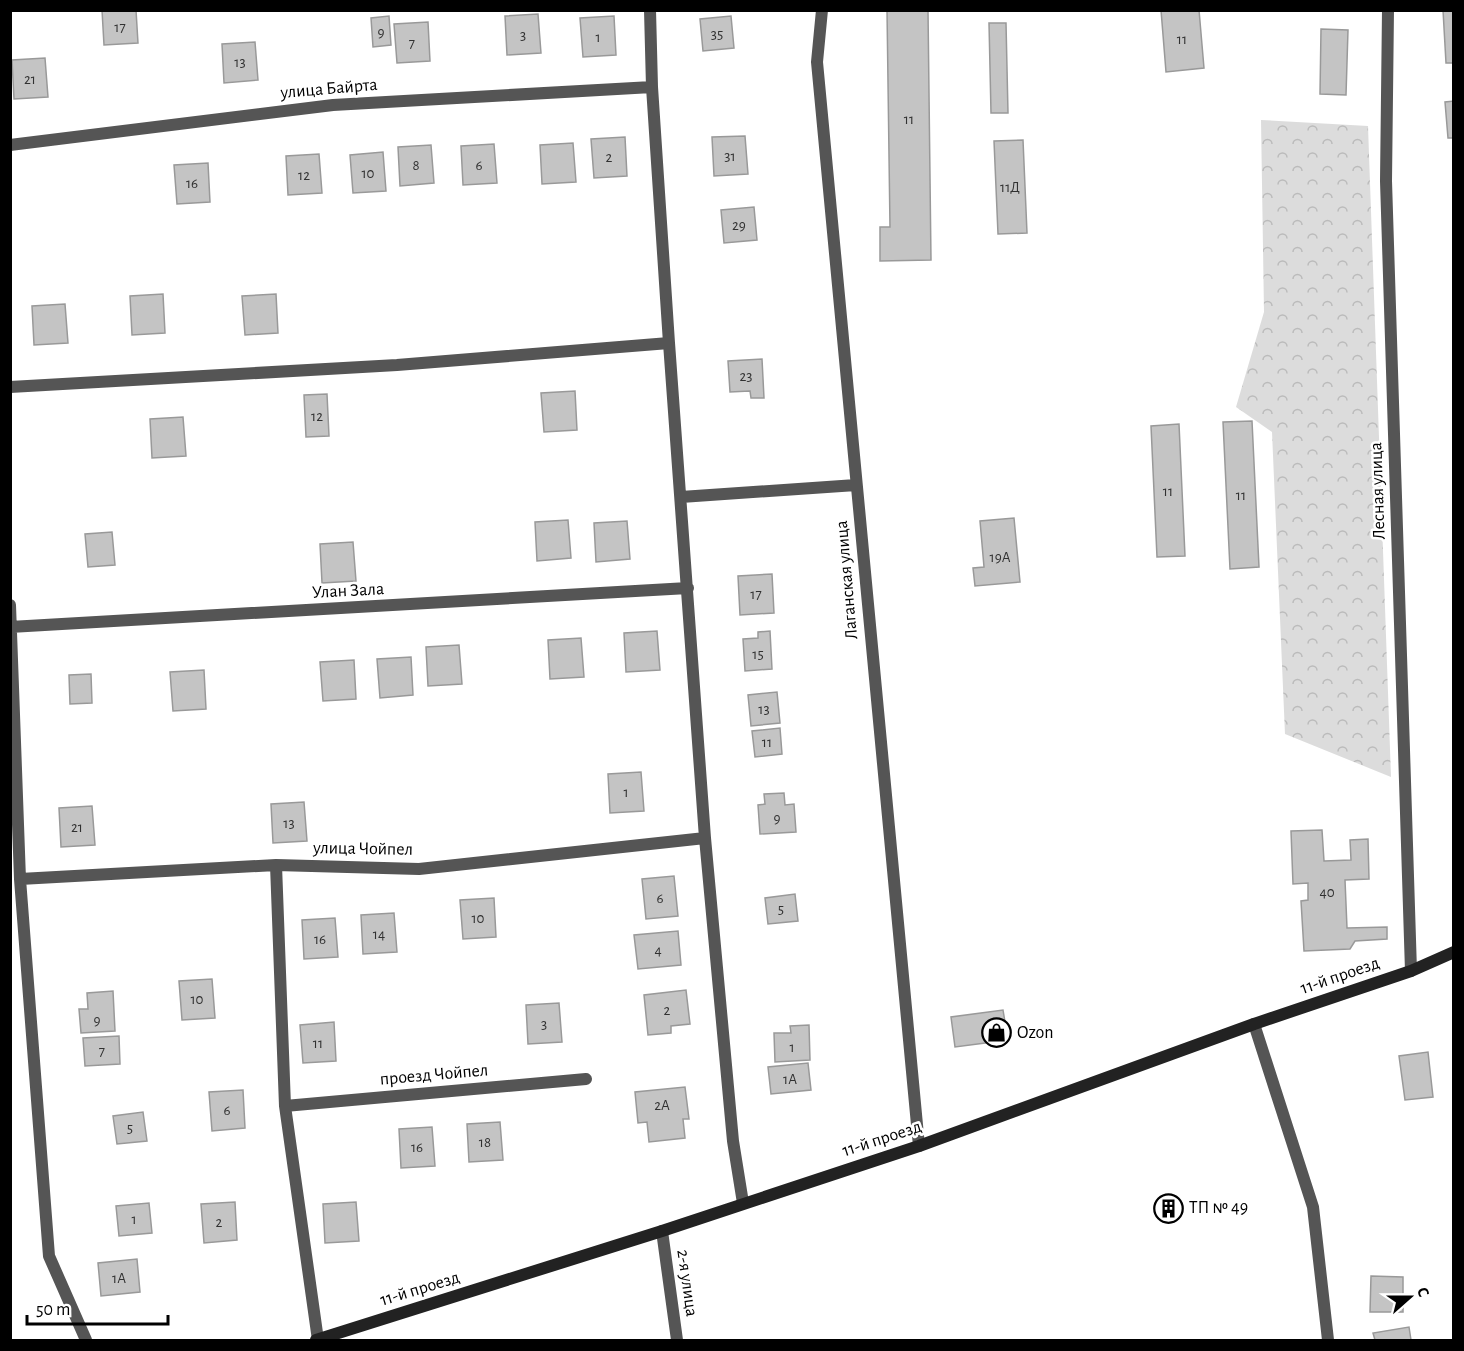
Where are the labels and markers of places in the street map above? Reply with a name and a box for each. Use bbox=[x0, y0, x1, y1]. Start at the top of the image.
shop icon: Ozon bbox=[980, 1017, 1012, 1049]
place label: Ozon bbox=[1017, 1024, 1054, 1042]
building icon: ТП № 49 bbox=[1152, 1192, 1184, 1224]
place label: ТП № 49 bbox=[1189, 1199, 1248, 1217]

